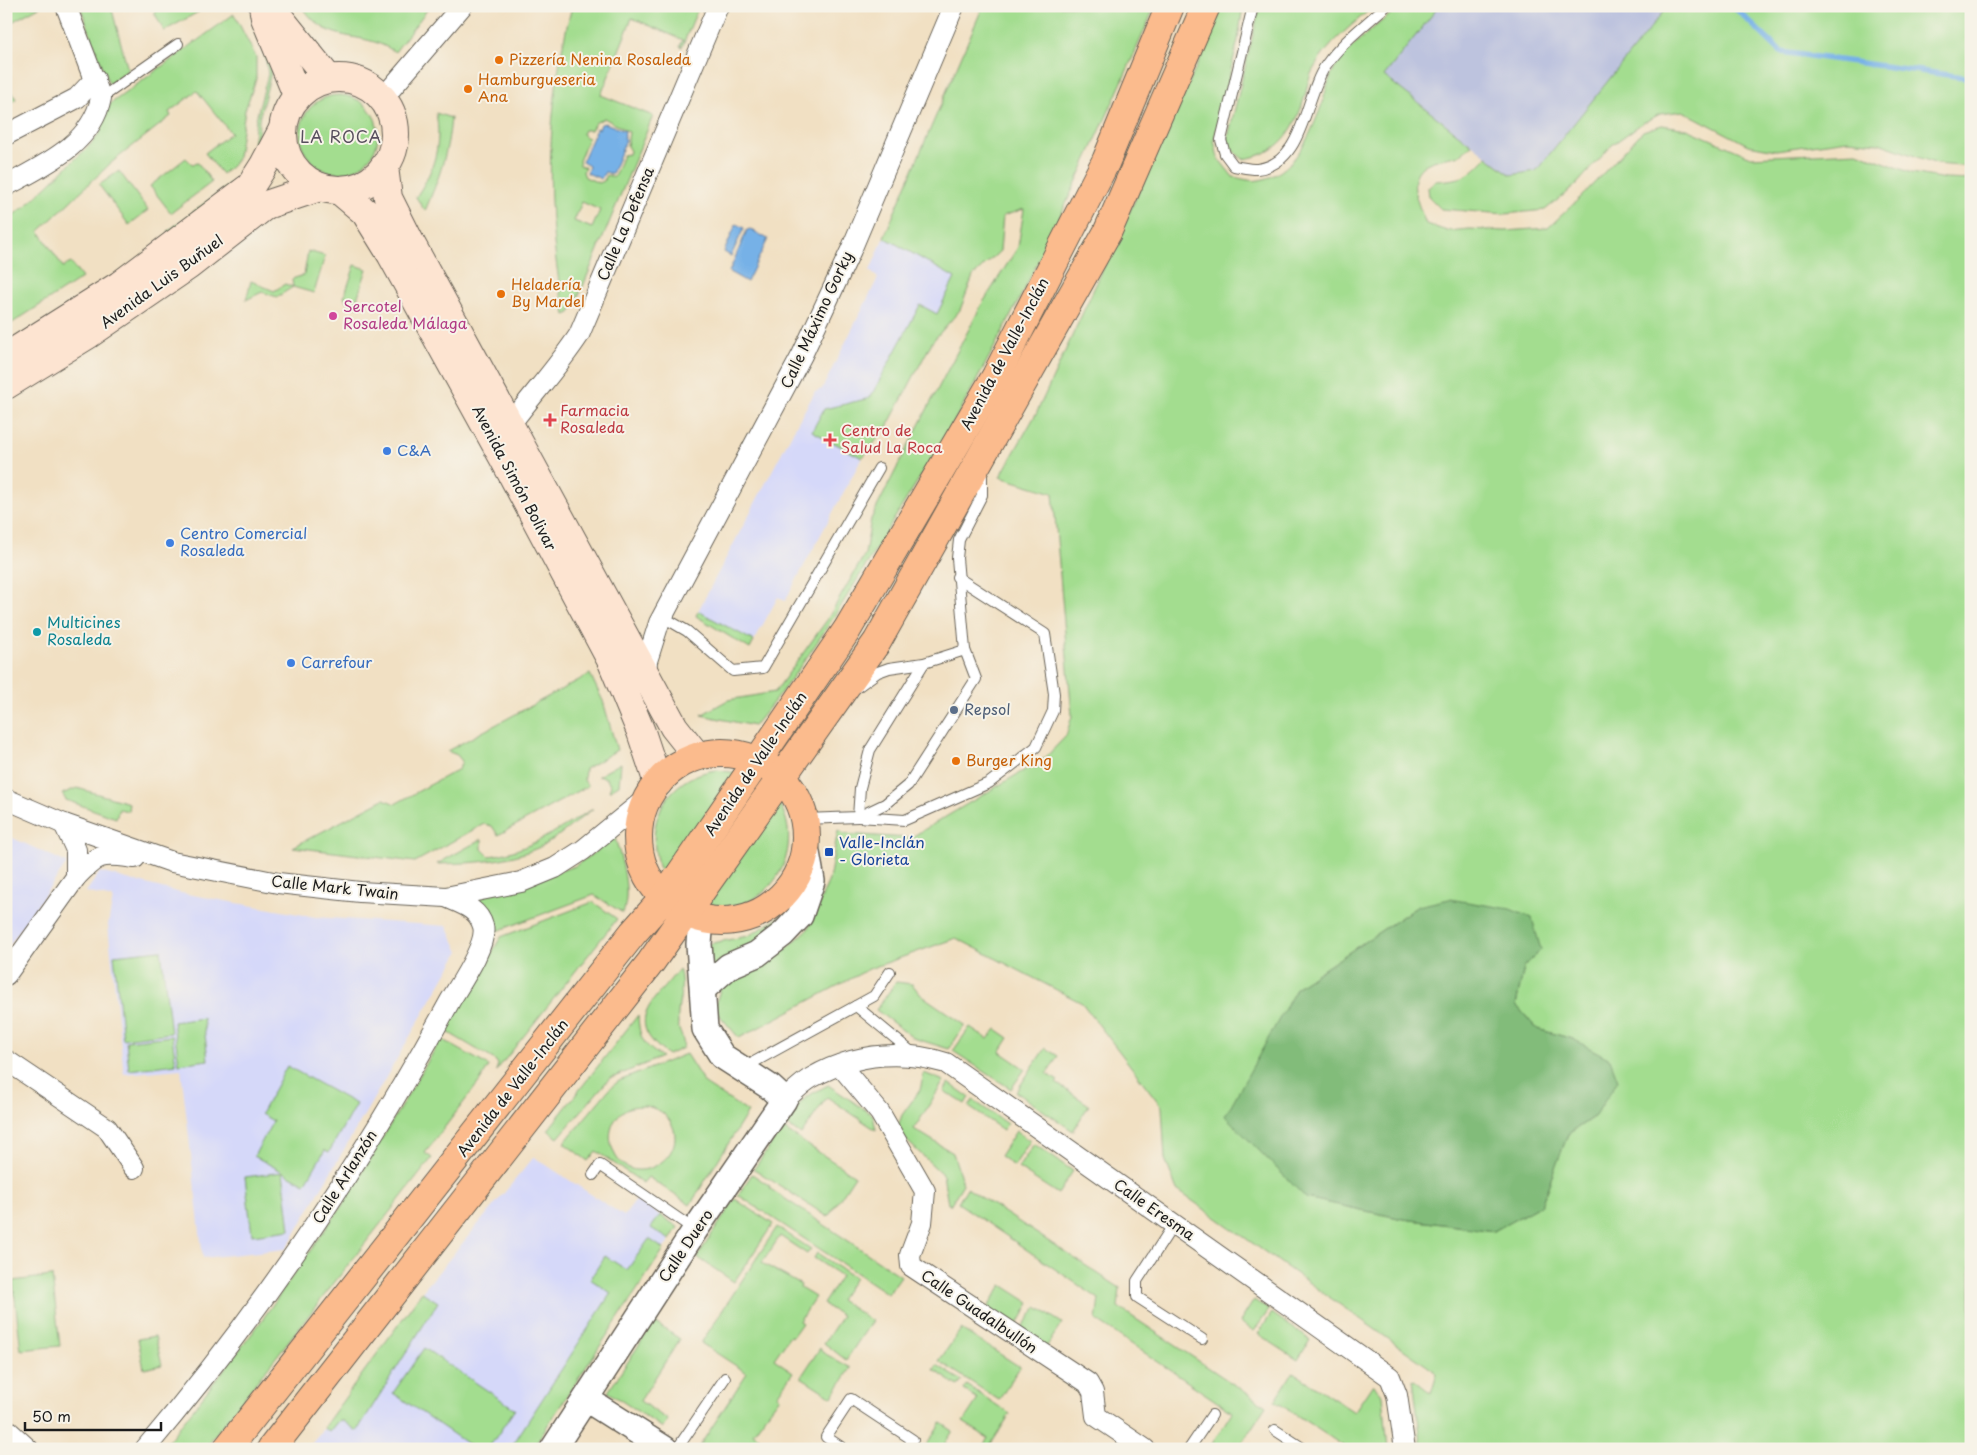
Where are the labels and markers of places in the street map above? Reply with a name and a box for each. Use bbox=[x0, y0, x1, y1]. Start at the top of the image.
place label: Pizzería Nenina Rosaleda bbox=[509, 47, 692, 70]
marker: Pizzería Nenina Rosaleda bbox=[493, 54, 505, 66]
place label: Hamburgueseria Ana bbox=[478, 67, 596, 107]
marker: Hamburgueseria Ana bbox=[462, 83, 474, 95]
place label: Heladería By Mardel bbox=[511, 272, 585, 312]
marker: Heladería By Mardel bbox=[495, 288, 507, 300]
place label: Sercotel Rosaleda Málaga bbox=[343, 294, 468, 334]
marker: Sercotel Rosaleda Málaga bbox=[327, 310, 339, 322]
place label: Farmacia Rosaleda bbox=[560, 398, 630, 438]
marker: Farmacia Rosaleda bbox=[544, 414, 556, 426]
place label: Centro de Salud La Roca bbox=[841, 418, 943, 458]
marker: Centro de Salud La Roca bbox=[823, 433, 837, 447]
place label: C&A bbox=[397, 438, 431, 461]
marker: C&A bbox=[381, 445, 393, 457]
place label: Centro Comercial Rosaleda bbox=[180, 521, 307, 561]
marker: Centro Comercial Rosaleda bbox=[164, 537, 176, 549]
place label: Multicines Rosaleda bbox=[47, 610, 121, 650]
marker: Multicines Rosaleda bbox=[31, 626, 43, 638]
place label: Carrefour bbox=[301, 650, 372, 673]
marker: Carrefour bbox=[285, 657, 297, 669]
place label: Repsol bbox=[964, 697, 1011, 720]
marker: Repsol bbox=[948, 704, 960, 716]
place label: Burger King bbox=[966, 748, 1052, 771]
marker: Burger King bbox=[950, 755, 962, 767]
place label: Valle-Inclán - Glorieta bbox=[839, 830, 925, 870]
marker: Valle-Inclán - Glorieta bbox=[823, 846, 835, 858]

